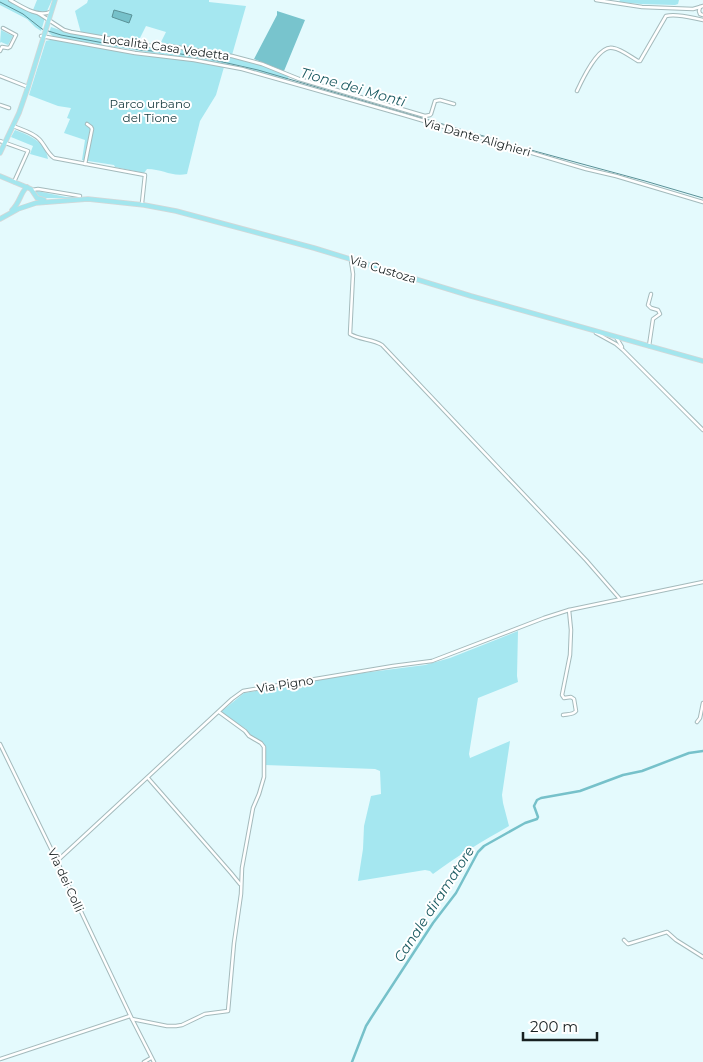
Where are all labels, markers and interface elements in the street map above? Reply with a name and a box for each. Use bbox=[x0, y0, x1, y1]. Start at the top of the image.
street label: Località Casa Vedetta bbox=[102, 31, 230, 63]
water label: Tione dei Monti bbox=[298, 63, 408, 111]
park label: Parco urbano del Tione bbox=[109, 96, 191, 125]
street label: Via Dante Alighieri bbox=[421, 114, 533, 160]
street label: Via Custoza bbox=[348, 252, 418, 286]
street label: Via Pigno bbox=[256, 672, 314, 696]
water label: Canale diramatore bbox=[390, 843, 478, 965]
street label: Via dei Colli bbox=[45, 846, 87, 914]
scale bar bbox=[523, 1010, 597, 1042]
text: 200 m bbox=[530, 1017, 578, 1036]

